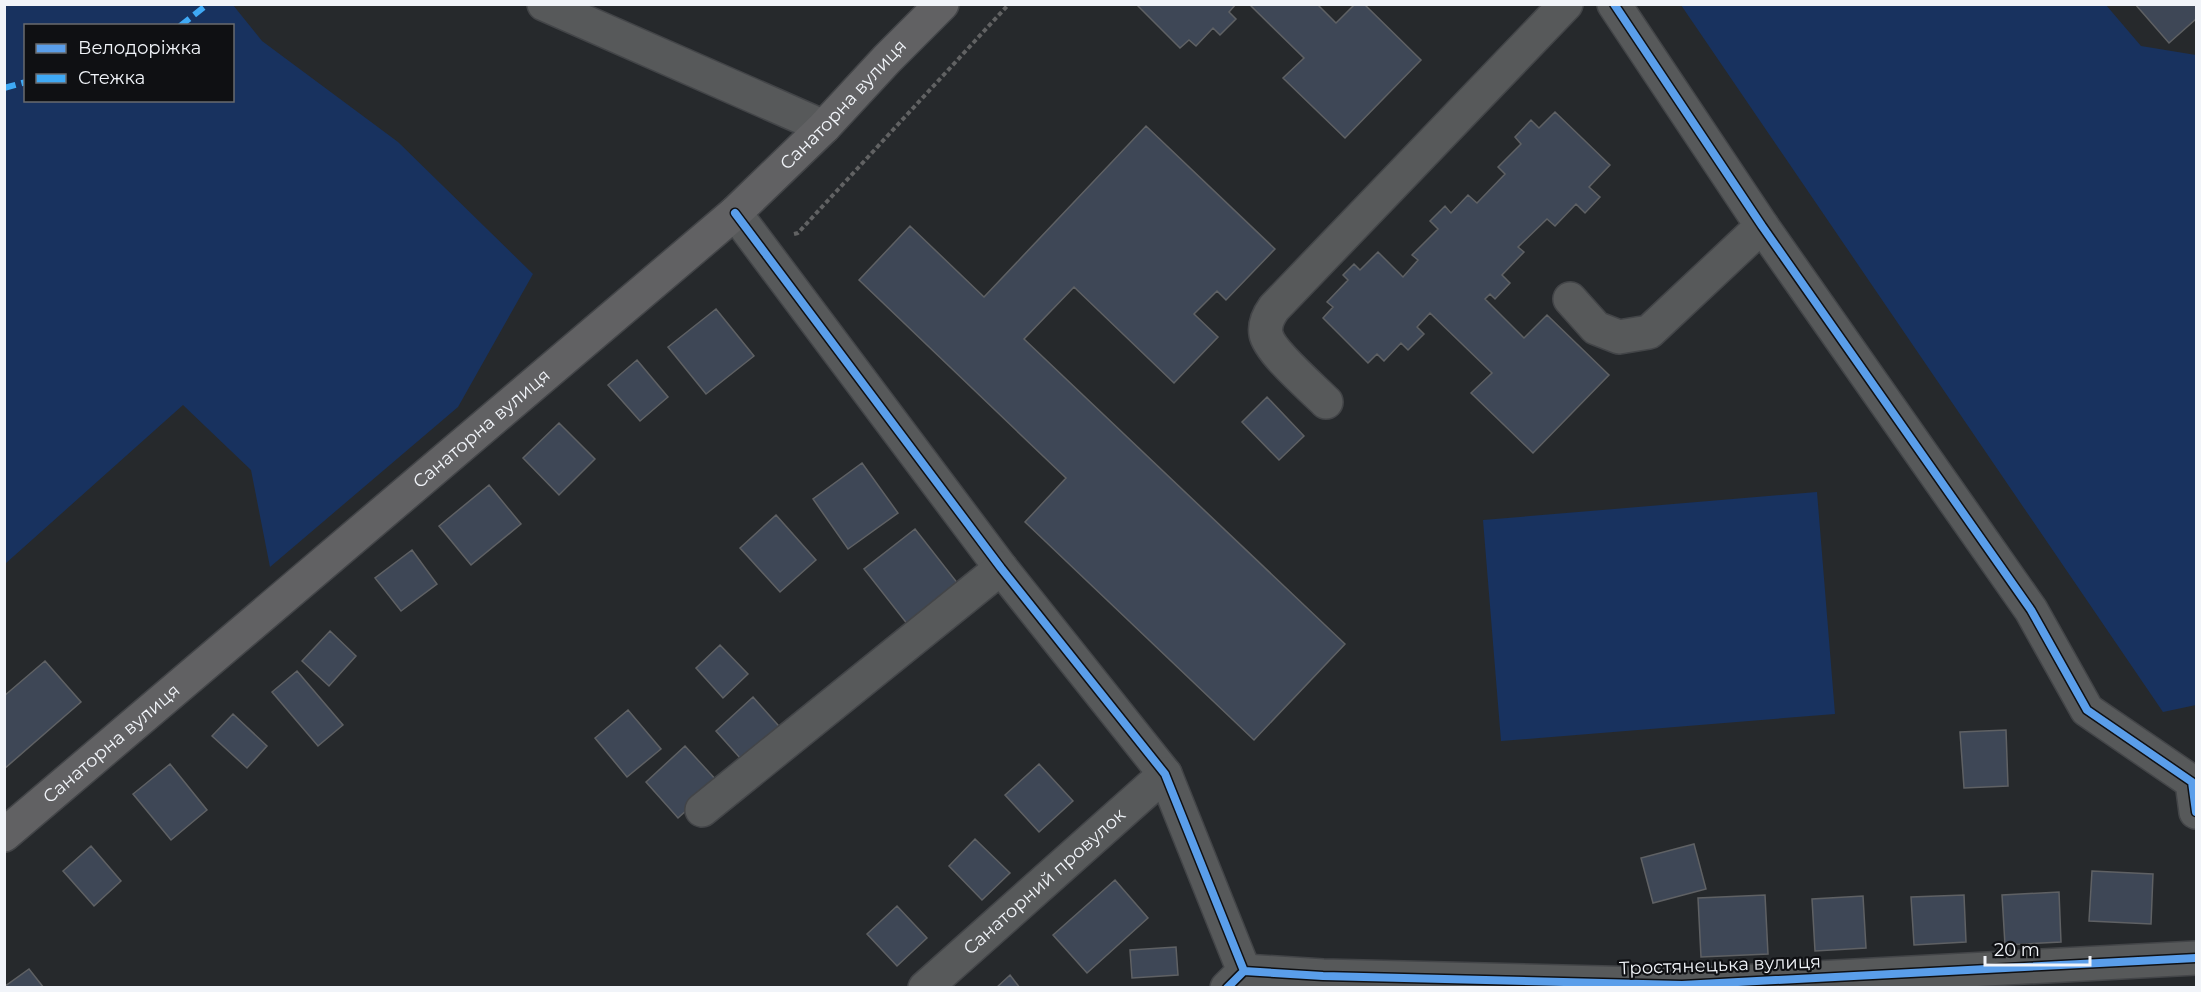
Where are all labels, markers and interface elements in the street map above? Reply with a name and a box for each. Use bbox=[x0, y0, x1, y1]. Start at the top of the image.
legend bbox=[24, 24, 234, 102]
street label: Санаторна вулиця bbox=[775, 35, 911, 175]
text: Велодоріжка bbox=[78, 37, 201, 59]
text: Стежка bbox=[78, 67, 145, 89]
street label: Санаторна вулиця bbox=[409, 364, 554, 493]
street label: Санаторна вулиця bbox=[38, 679, 184, 808]
street label: Санаторний провулок bbox=[959, 803, 1130, 959]
scale bar bbox=[1985, 929, 2090, 967]
text: 20 m bbox=[1994, 939, 2040, 961]
street label: Тростянецька вулиця bbox=[1619, 950, 1821, 980]

